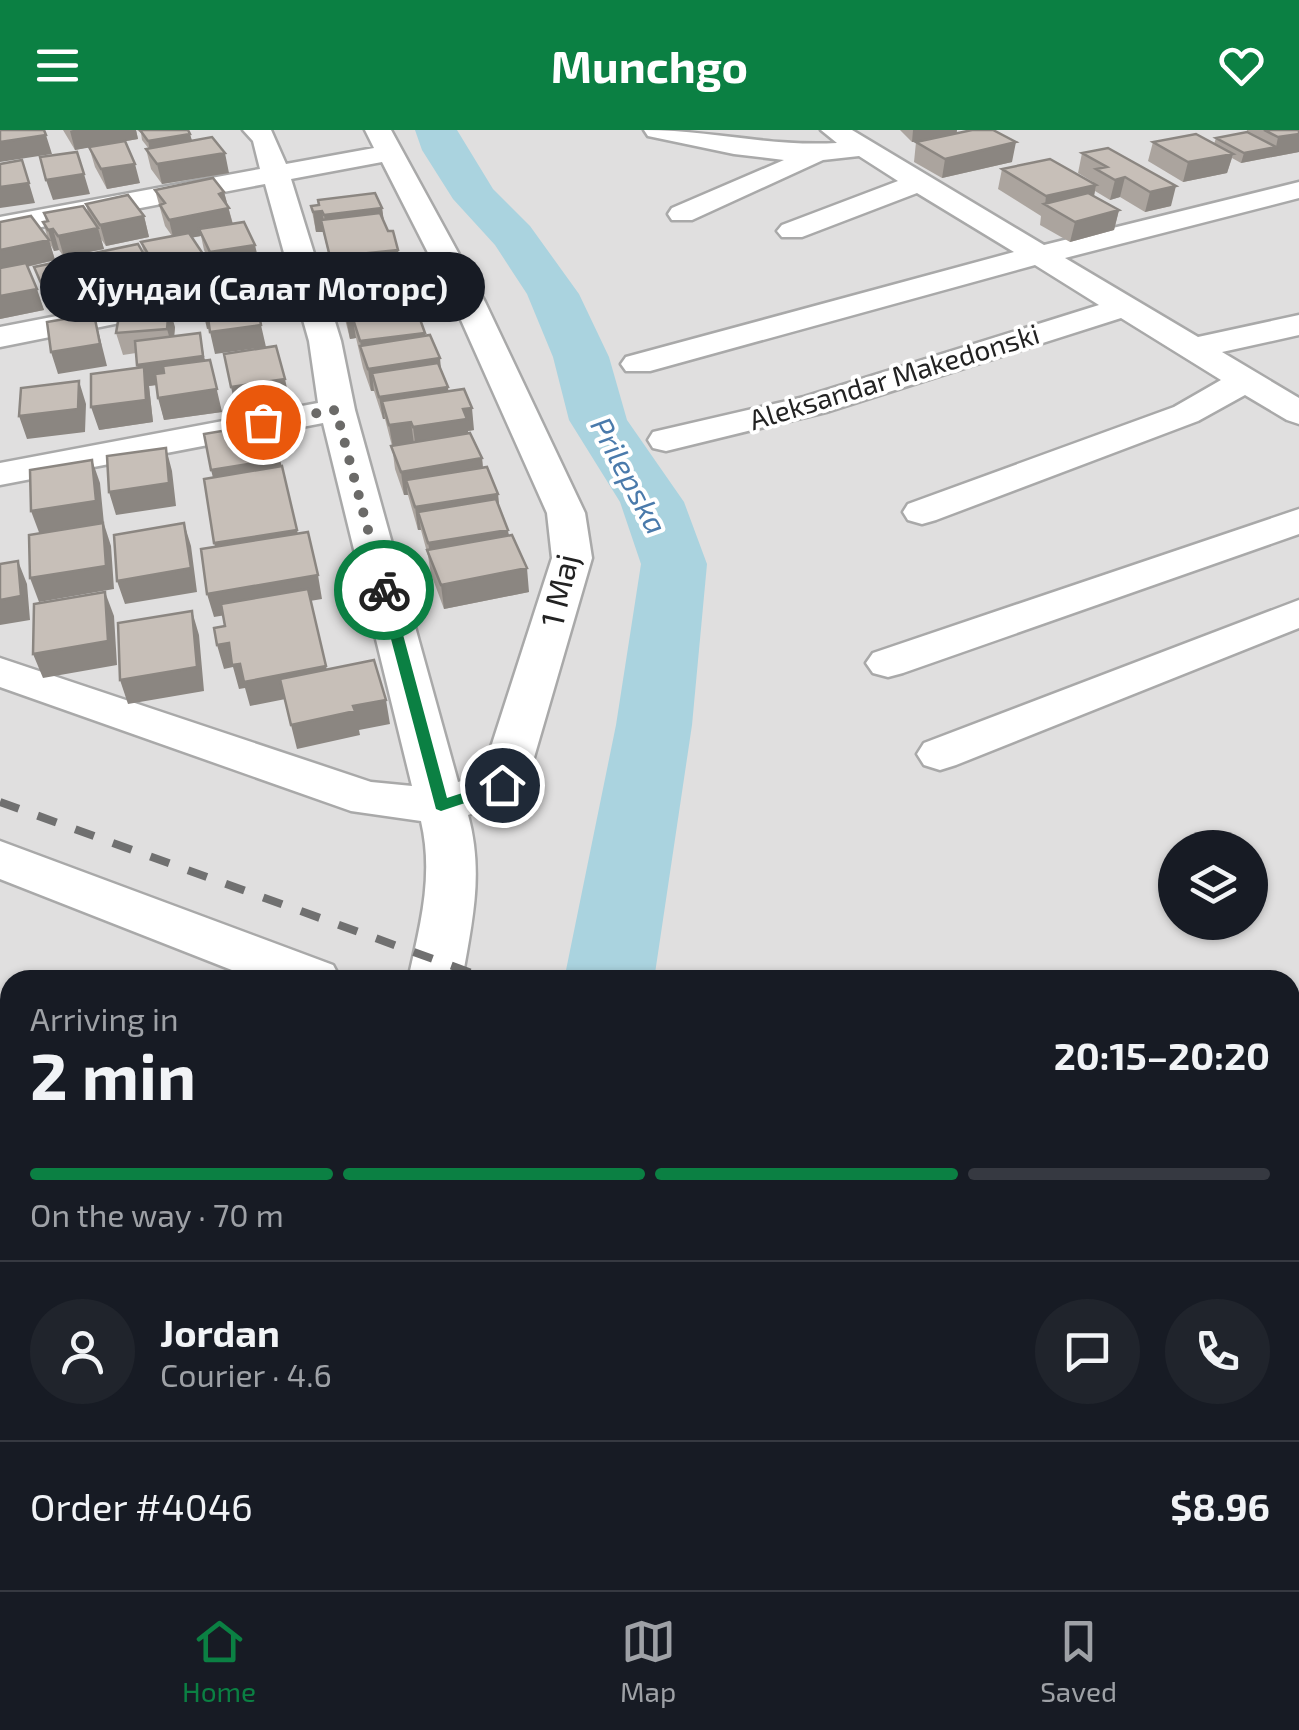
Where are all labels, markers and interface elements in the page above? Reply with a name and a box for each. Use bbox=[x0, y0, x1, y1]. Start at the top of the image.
icon: menu bbox=[30, 38, 85, 93]
text: Munchgo bbox=[551, 38, 748, 92]
icon: heart bbox=[1214, 38, 1269, 93]
callout: Хјундаи (Салат Моторс) bbox=[41, 252, 486, 322]
text: Хјундаи (Салат Моторс) bbox=[77, 268, 448, 306]
street label: Aleksandar Makedonski bbox=[745, 316, 1043, 436]
pin bbox=[221, 380, 306, 465]
icon: bag bbox=[236, 395, 291, 450]
water label: Prilepska bbox=[584, 410, 676, 540]
courier bbox=[334, 540, 434, 640]
street label: 1 Maj bbox=[531, 550, 586, 630]
icon: bike bbox=[357, 563, 412, 618]
pin bbox=[460, 743, 545, 828]
icon: home bbox=[475, 758, 530, 813]
map controls bbox=[1158, 830, 1268, 940]
button: layers bbox=[1158, 830, 1268, 940]
text: Arriving in bbox=[30, 999, 179, 1037]
text: 20:15–20:20 bbox=[1054, 1032, 1270, 1078]
text: 2 min bbox=[30, 1035, 196, 1113]
text: On the way · 70 m bbox=[30, 1195, 284, 1233]
button: person bbox=[30, 1299, 135, 1404]
button: chat bbox=[1035, 1299, 1140, 1404]
button: phone bbox=[1165, 1299, 1270, 1404]
text: Jordan bbox=[160, 1309, 280, 1355]
text: Courier · 4.6 bbox=[160, 1355, 332, 1393]
text: Order #4046 bbox=[30, 1483, 253, 1529]
text: $8.96 bbox=[1170, 1483, 1270, 1529]
tab: Home bbox=[182, 1614, 256, 1708]
tab: Map bbox=[620, 1614, 676, 1708]
tab: Saved bbox=[1040, 1614, 1117, 1708]

